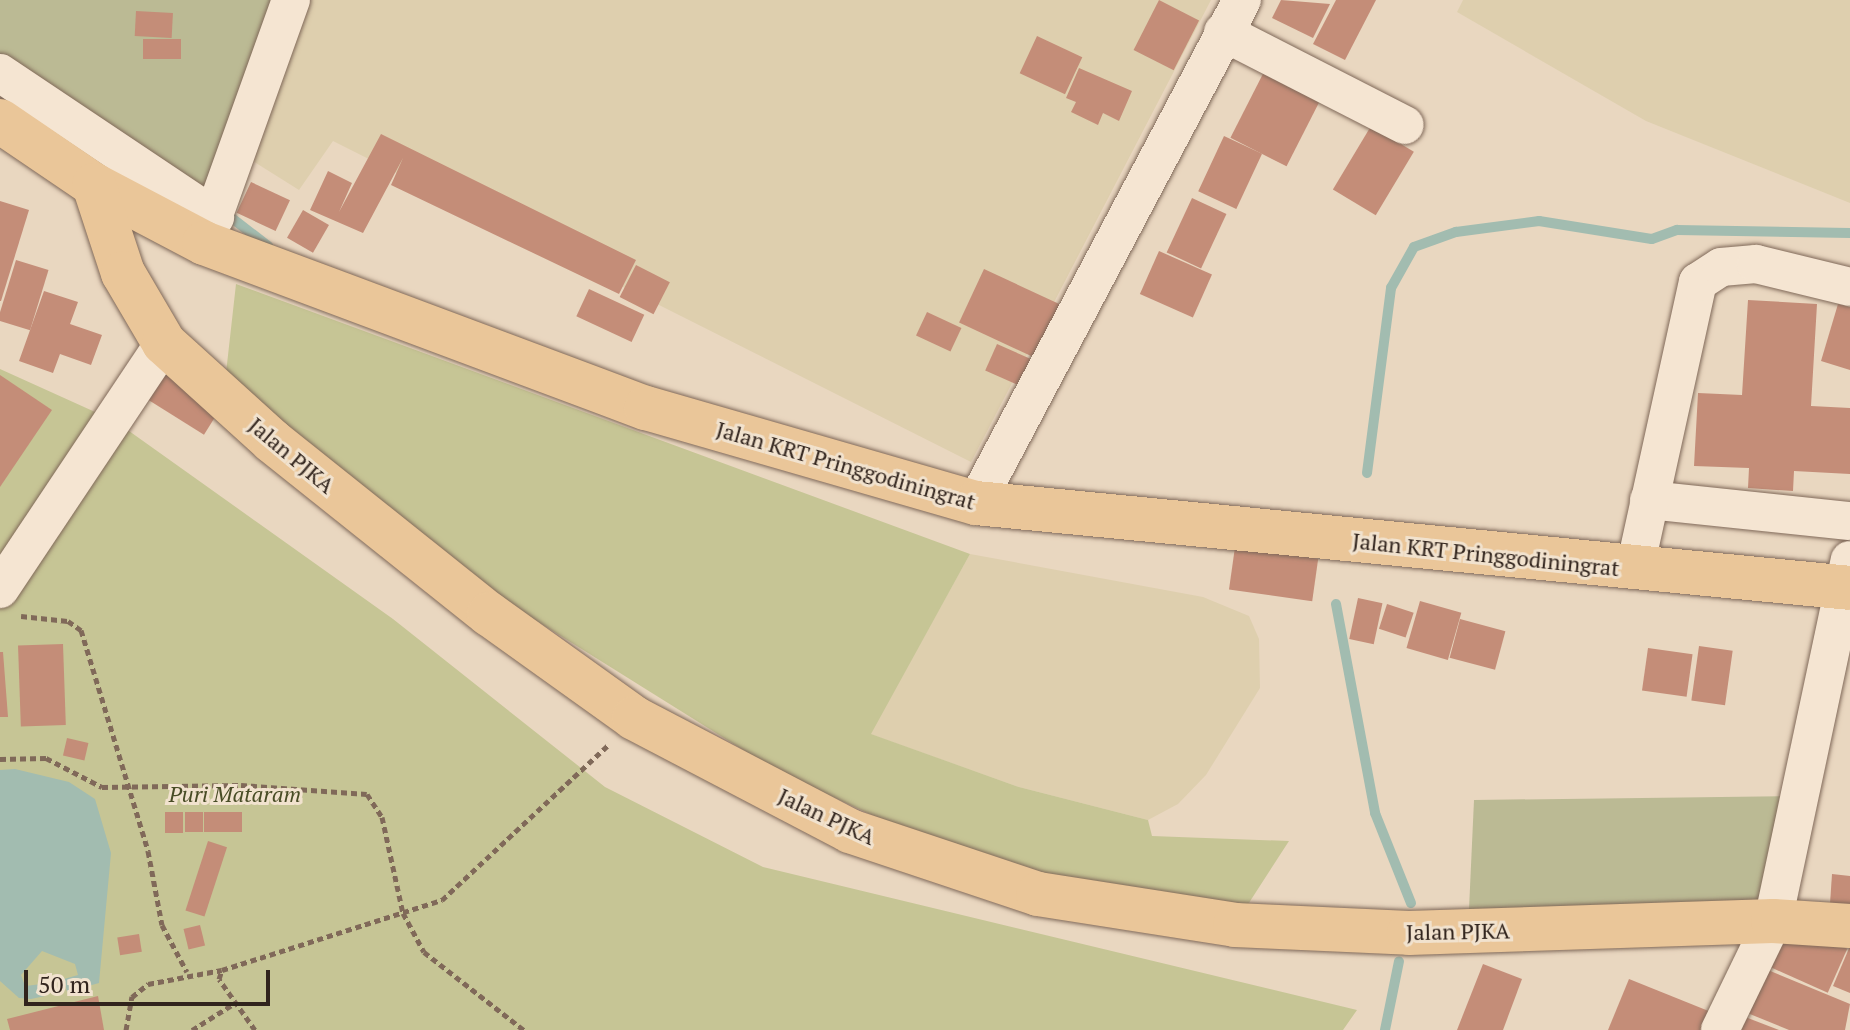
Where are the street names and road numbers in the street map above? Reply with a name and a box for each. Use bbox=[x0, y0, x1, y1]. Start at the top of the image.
street label: Jalan PJKA bbox=[244, 411, 340, 499]
street label: Jalan KRT Pringgodiningrat bbox=[713, 415, 979, 515]
street label: Jalan KRT Pringgodiningrat bbox=[1351, 527, 1621, 581]
street label: Jalan PJKA bbox=[774, 782, 880, 850]
street label: Jalan PJKA bbox=[1406, 917, 1510, 945]

